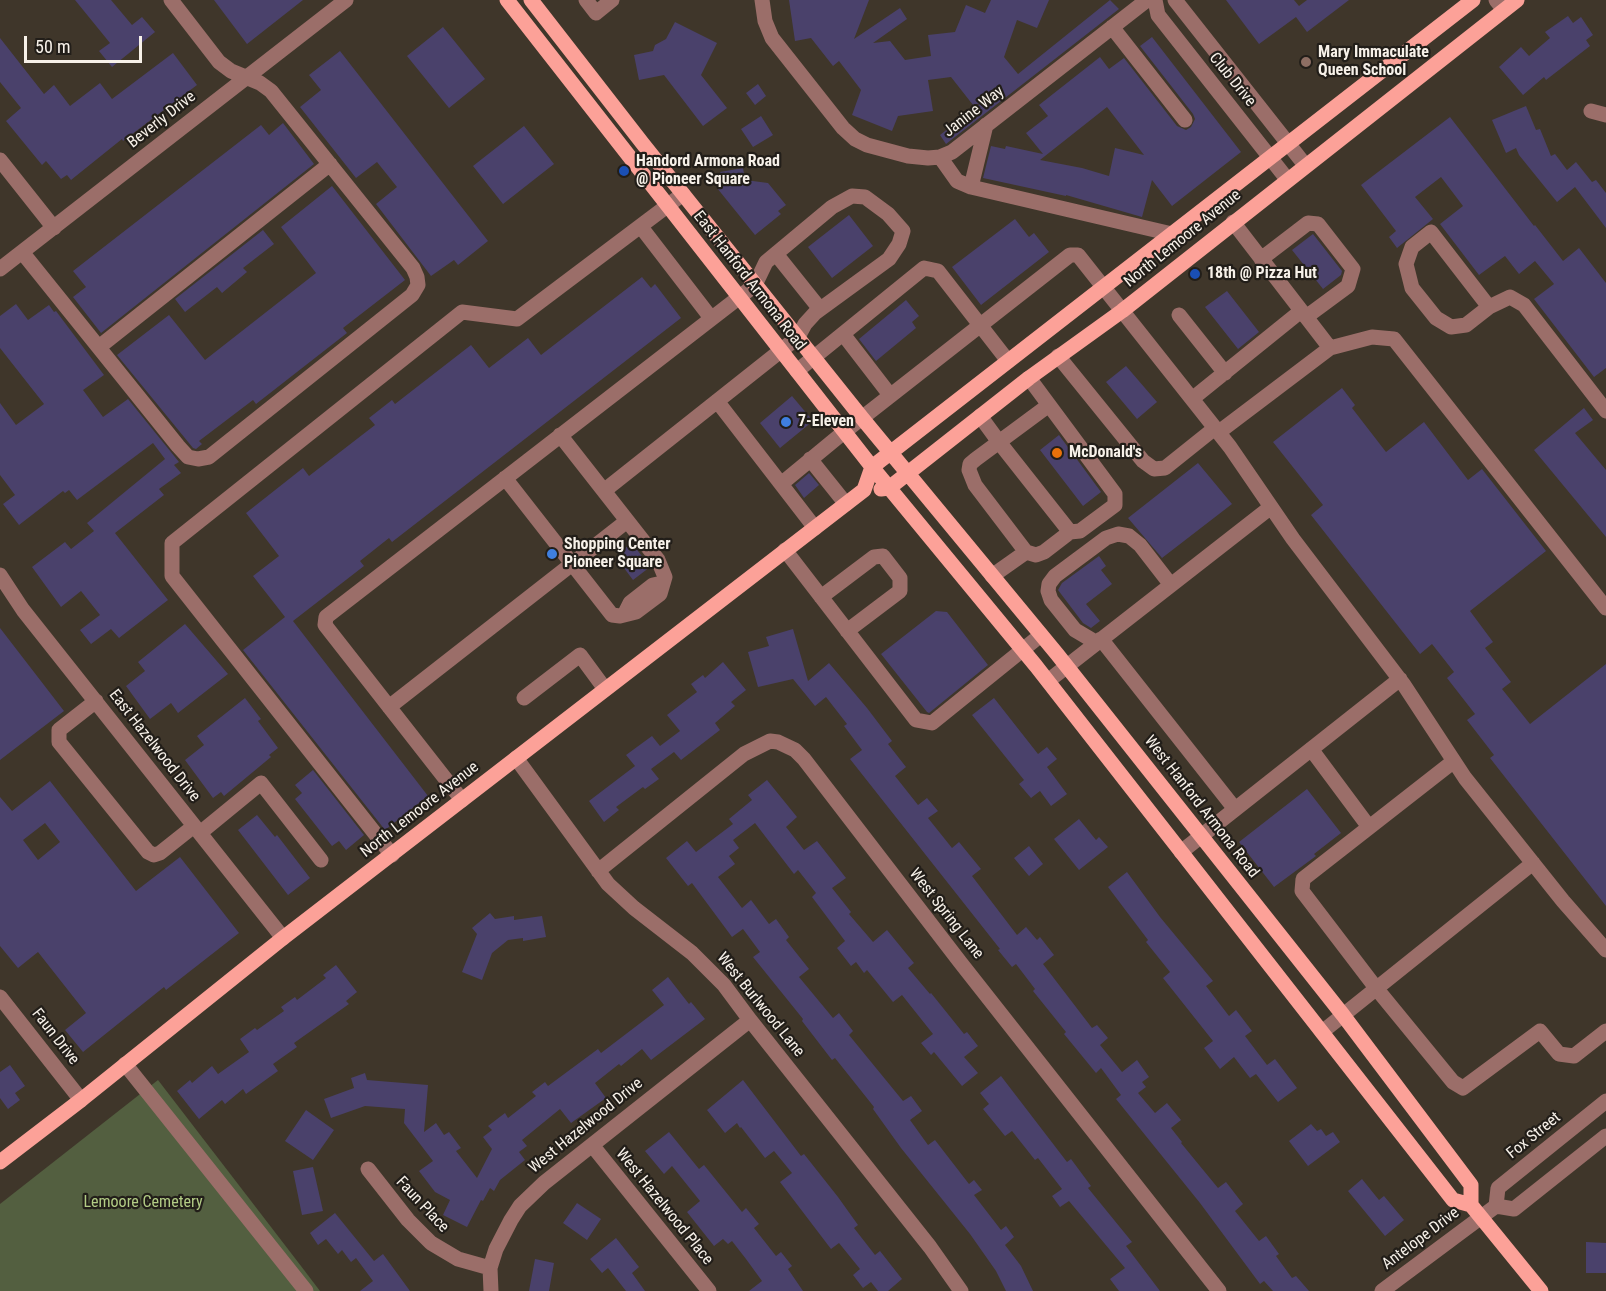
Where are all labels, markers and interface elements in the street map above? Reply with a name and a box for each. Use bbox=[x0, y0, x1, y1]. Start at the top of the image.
scale bar bbox=[27, 24, 146, 62]
text: 50 m bbox=[35, 36, 70, 57]
place label: Mary Immaculate Queen School bbox=[1318, 43, 1429, 81]
street label: Club Drive bbox=[1204, 49, 1260, 111]
marker: Mary Immaculate Queen School bbox=[1299, 55, 1313, 69]
street label: Janine Way bbox=[940, 82, 1008, 142]
street label: Beverly Drive bbox=[124, 87, 200, 153]
place label: Handord Armona Road @ Pioneer Square bbox=[636, 152, 780, 190]
marker: Handord Armona Road @ Pioneer Square bbox=[617, 164, 631, 178]
street label: North Lemoore Avenue bbox=[1121, 186, 1245, 292]
street label: East Hanford Armona Road bbox=[689, 208, 809, 354]
place label: 18th @ Pizza Hut bbox=[1207, 264, 1317, 284]
marker: 18th @ Pizza Hut bbox=[1188, 267, 1202, 281]
place label: 7-Eleven bbox=[798, 412, 854, 432]
marker: 7-Eleven bbox=[779, 415, 793, 429]
place label: McDonald's bbox=[1069, 443, 1142, 463]
marker: McDonald's bbox=[1050, 446, 1064, 460]
place label: Shopping Center Pioneer Square bbox=[564, 535, 670, 573]
marker: Shopping Center Pioneer Square bbox=[545, 547, 559, 561]
street label: East Hazelwood Drive bbox=[104, 686, 204, 806]
street label: West Hanford Armona Road bbox=[1139, 732, 1263, 882]
street label: North Lemoore Avenue bbox=[357, 758, 483, 862]
street label: West Spring Lane bbox=[905, 865, 987, 963]
street label: West Burlwood Lane bbox=[712, 949, 808, 1061]
street label: Faun Drive bbox=[27, 1005, 83, 1069]
street label: West Hazelwood Drive bbox=[525, 1074, 647, 1178]
street label: Fox Street bbox=[1503, 1109, 1565, 1163]
street label: West Hazelwood Place bbox=[611, 1145, 717, 1269]
street label: Faun Place bbox=[391, 1173, 453, 1237]
park label: Lemoore Cemetery bbox=[83, 1193, 203, 1213]
street label: Antelope Drive bbox=[1379, 1204, 1463, 1274]

